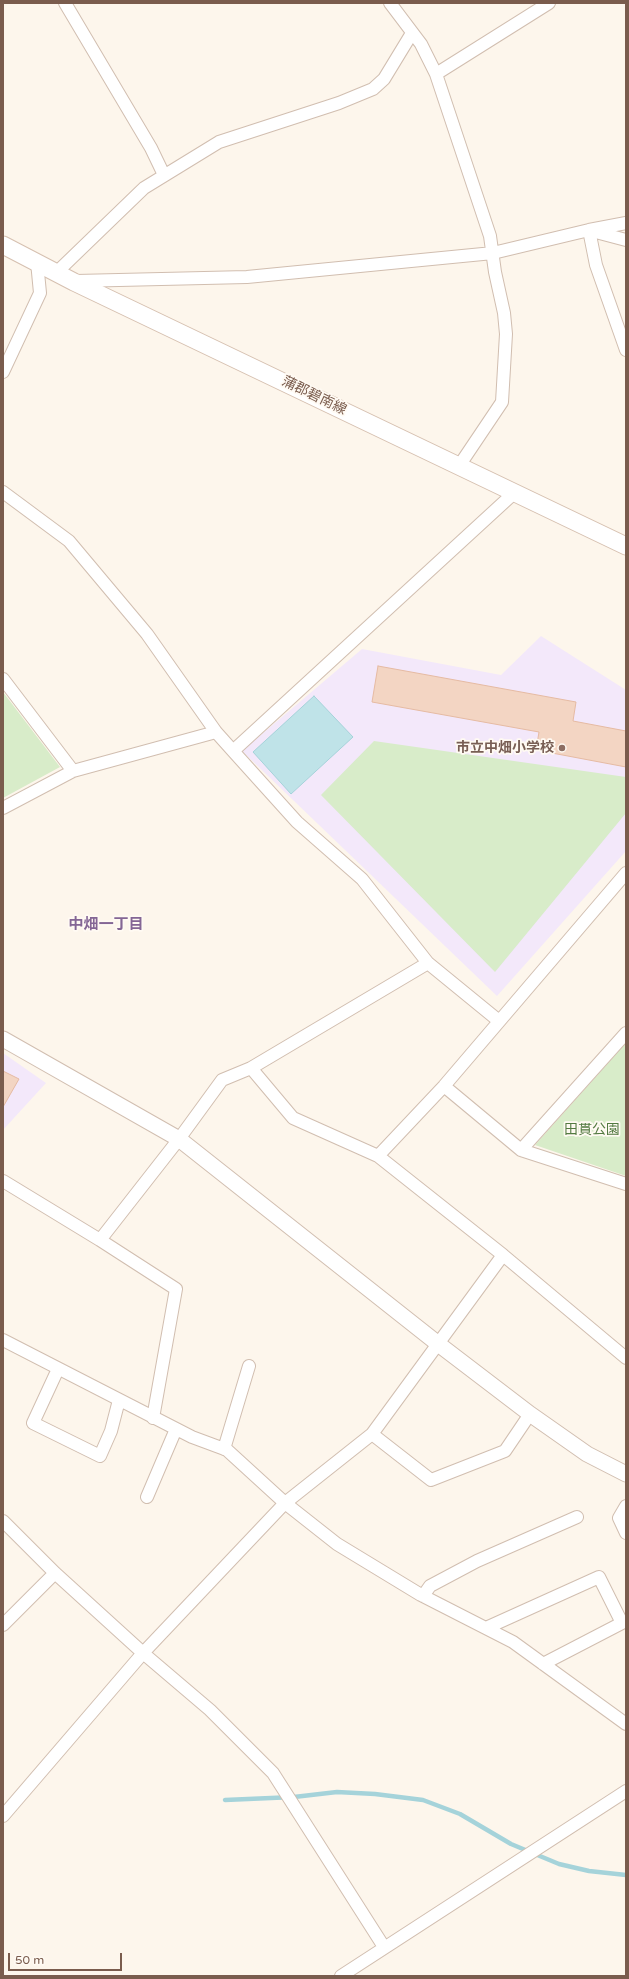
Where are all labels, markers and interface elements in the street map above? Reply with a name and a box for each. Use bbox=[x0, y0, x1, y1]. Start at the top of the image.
street label: 蒲郡碧南線 bbox=[279, 373, 349, 419]
place label: 市立中畑小学校 bbox=[456, 740, 554, 756]
marker: 市立中畑小学校 bbox=[557, 743, 567, 753]
district label: 中畑一丁目 bbox=[69, 916, 143, 934]
park label: 田貫公園 bbox=[564, 1122, 620, 1138]
scale bar bbox=[10, 1945, 124, 1971]
text: 50 m bbox=[15, 1953, 44, 1967]

